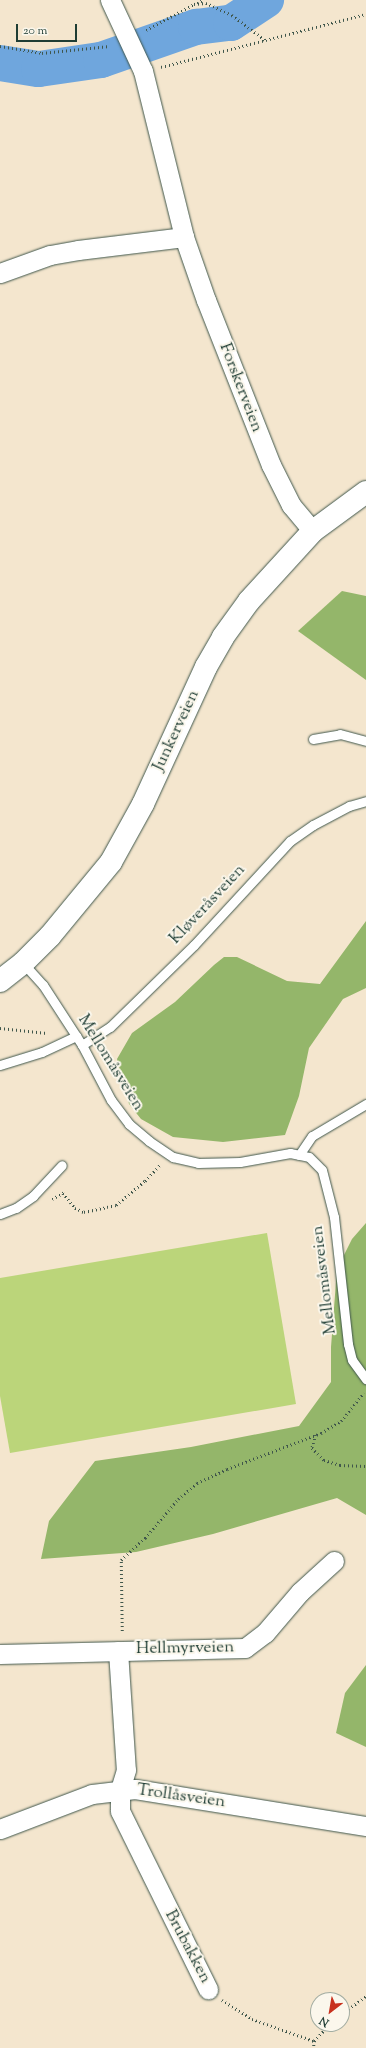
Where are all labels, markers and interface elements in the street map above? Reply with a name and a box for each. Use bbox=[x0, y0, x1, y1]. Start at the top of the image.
scale bar bbox=[18, 16, 79, 42]
text: 20 m bbox=[23, 22, 47, 40]
street label: Forskerveien bbox=[214, 341, 266, 435]
street label: Junkerveien bbox=[149, 687, 205, 775]
street label: Kløveråsveien bbox=[166, 861, 250, 949]
street label: Mellomåsveien bbox=[72, 1011, 148, 1115]
street label: Mellomåsveien bbox=[308, 1224, 342, 1336]
street label: Hellmyrveien bbox=[136, 1638, 234, 1660]
street label: Trollåsveien bbox=[135, 1781, 227, 1813]
street label: Brubakken bbox=[159, 1907, 215, 1987]
north arrow bbox=[310, 1992, 350, 2032]
text: N bbox=[316, 2012, 332, 2031]

